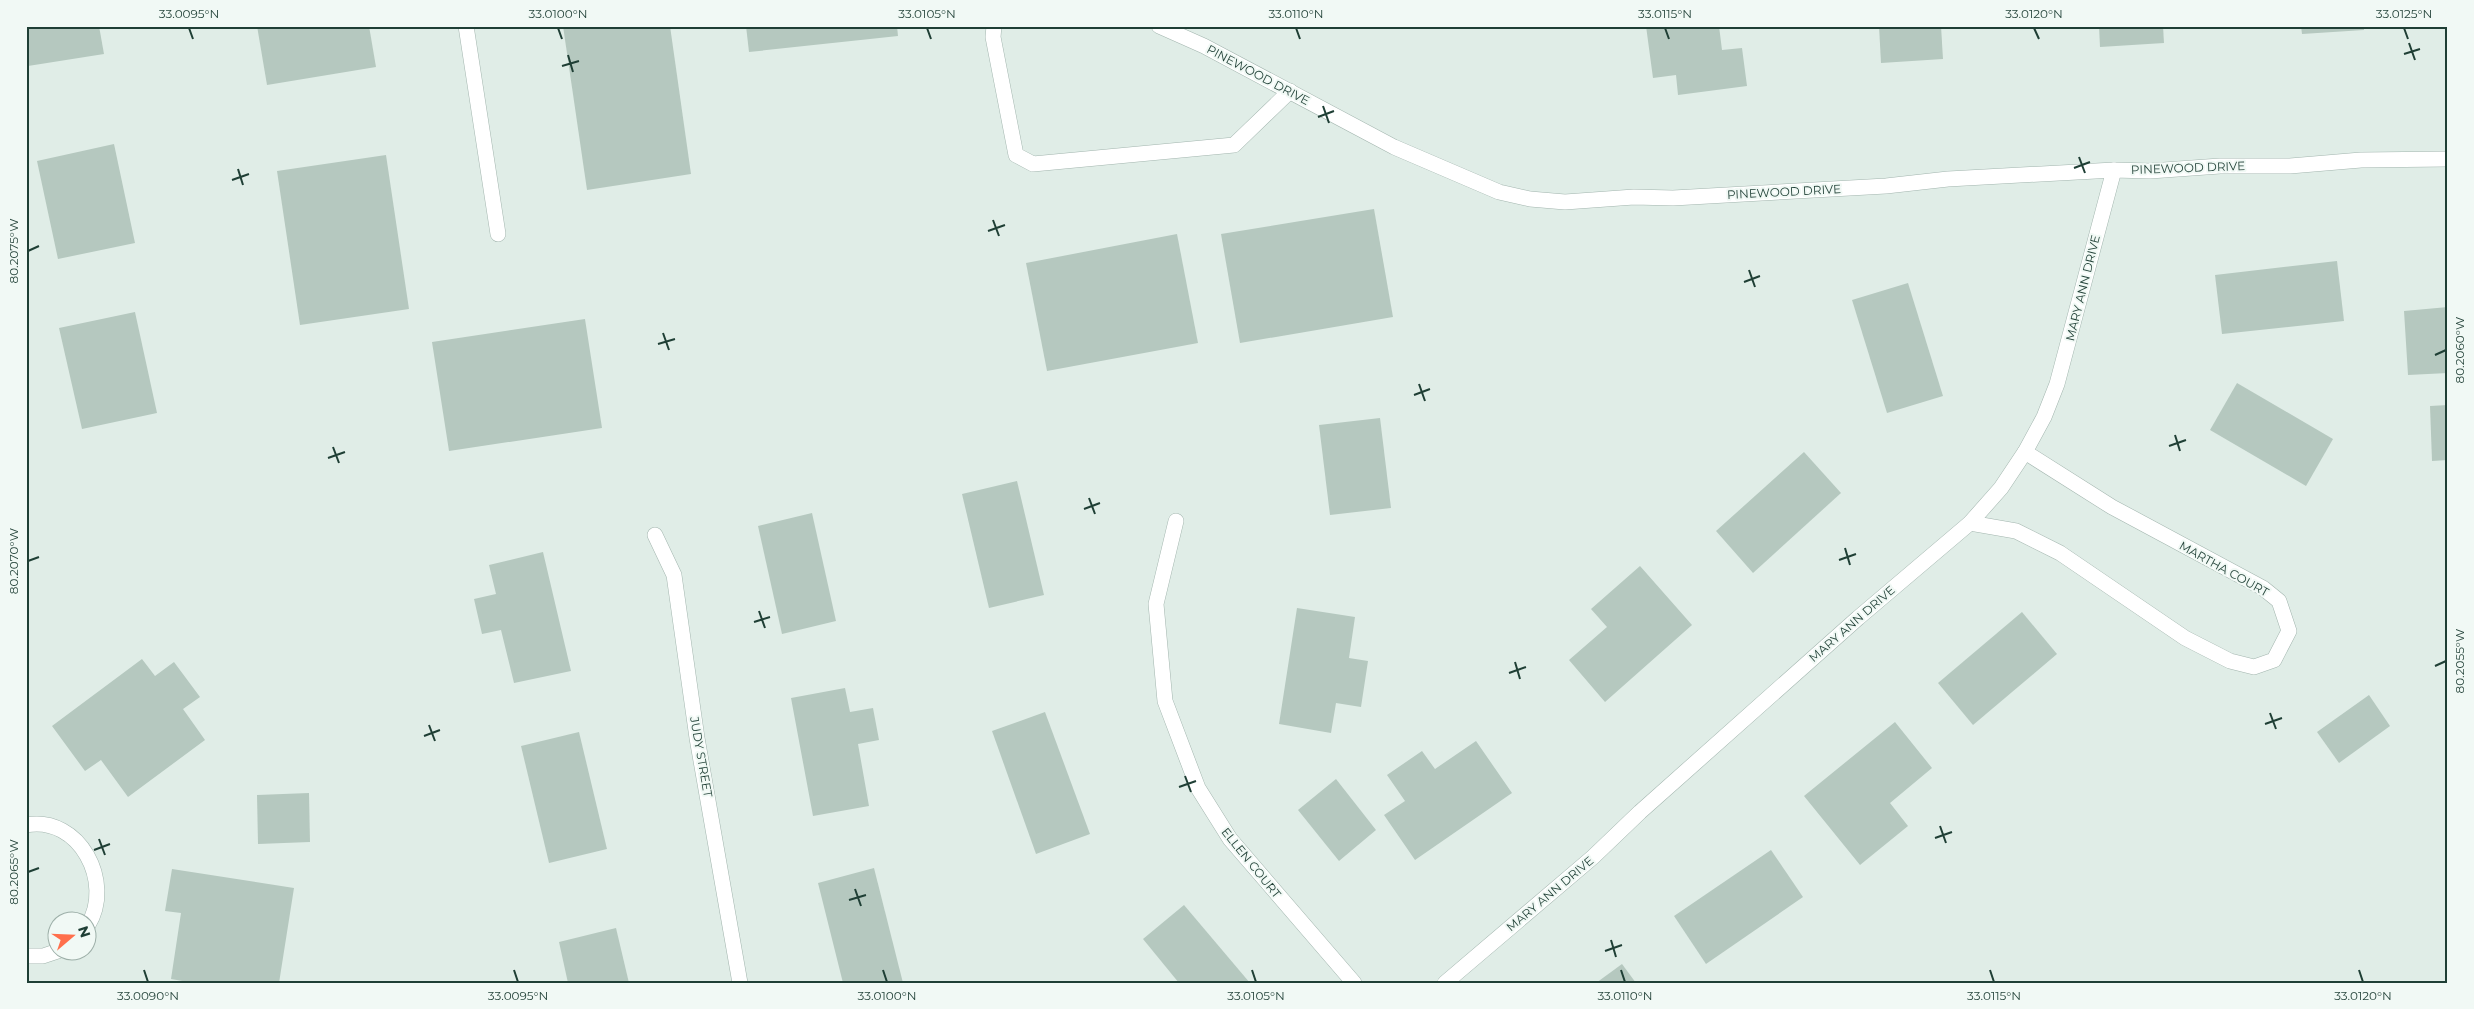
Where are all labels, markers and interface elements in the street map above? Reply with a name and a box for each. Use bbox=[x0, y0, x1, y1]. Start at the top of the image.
text: 33.0095°N bbox=[159, 6, 219, 21]
text: 33.0100°N bbox=[529, 6, 587, 21]
text: 33.0105°N bbox=[898, 6, 956, 21]
text: 33.0110°N bbox=[1268, 6, 1324, 21]
text: 33.0115°N bbox=[1638, 6, 1692, 21]
text: 33.0120°N bbox=[2005, 6, 2063, 21]
text: 33.0125°N bbox=[2376, 6, 2432, 21]
street label: PINEWOOD DRIVE bbox=[1204, 41, 1312, 108]
street label: PINEWOOD DRIVE bbox=[2131, 158, 2245, 177]
street label: PINEWOOD DRIVE bbox=[1727, 181, 1841, 202]
text: 80.2075°W bbox=[6, 219, 21, 283]
street label: MARY ANN DRIVE bbox=[2062, 233, 2103, 343]
text: 80.2060°W bbox=[2452, 317, 2467, 383]
text: 80.2070°W bbox=[6, 528, 21, 594]
street label: MARTHA COURT bbox=[2177, 538, 2272, 599]
street label: MARY ANN DRIVE bbox=[1806, 582, 1898, 665]
text: 80.2055°W bbox=[2452, 629, 2467, 693]
street label: JUDY STREET bbox=[687, 714, 716, 799]
street label: ELLEN COURT bbox=[1218, 824, 1284, 901]
text: 80.2065°W bbox=[6, 839, 21, 905]
street label: MARY ANN DRIVE bbox=[1503, 853, 1596, 934]
north arrow bbox=[48, 912, 98, 962]
text: N bbox=[74, 923, 95, 940]
text: 33.0090°N bbox=[117, 988, 179, 1003]
text: 33.0095°N bbox=[488, 988, 548, 1003]
text: 33.0100°N bbox=[858, 988, 916, 1003]
text: 33.0105°N bbox=[1227, 988, 1285, 1003]
text: 33.0110°N bbox=[1597, 988, 1653, 1003]
text: 33.0115°N bbox=[1967, 988, 2021, 1003]
text: 33.0120°N bbox=[2334, 988, 2392, 1003]

